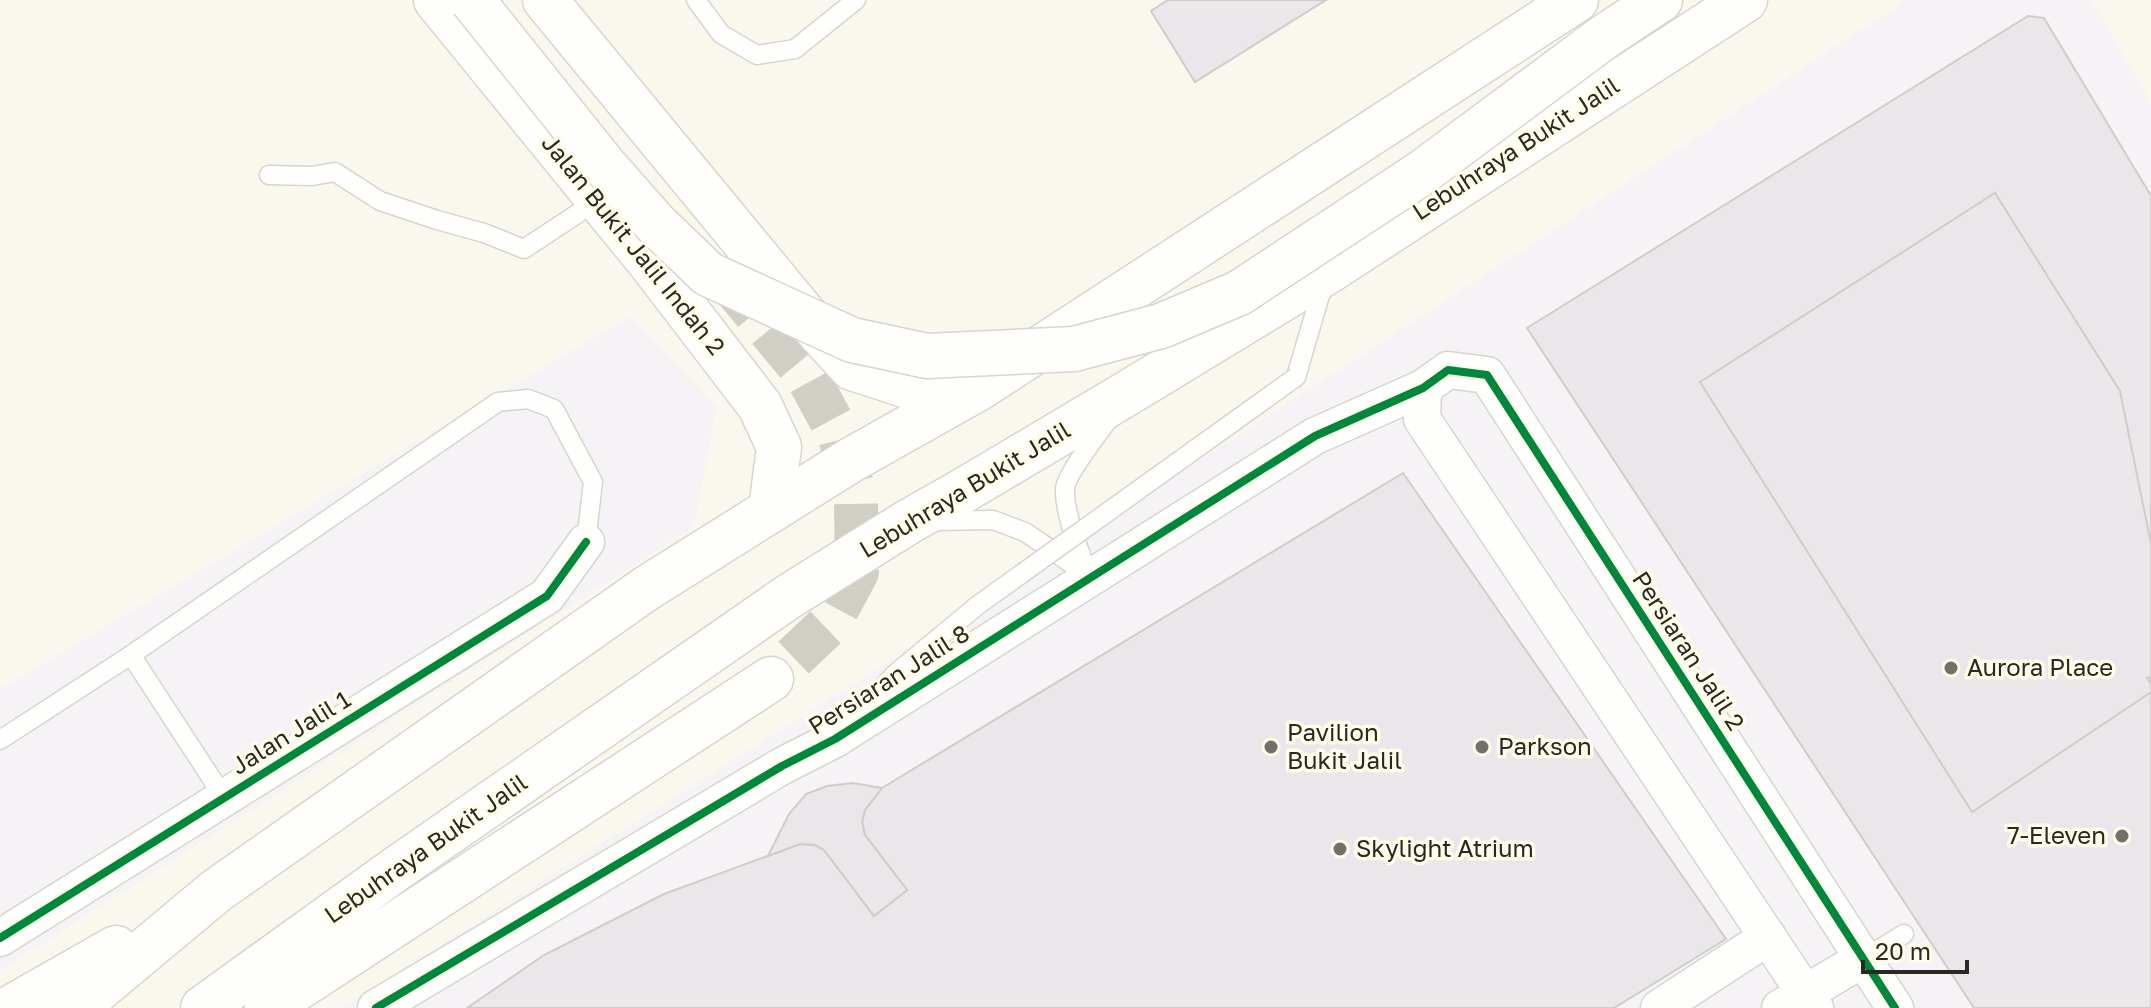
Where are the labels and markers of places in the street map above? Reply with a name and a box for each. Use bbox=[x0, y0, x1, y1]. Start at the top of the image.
place label: Aurora Place bbox=[1967, 652, 2113, 681]
marker: Aurora Place bbox=[1942, 659, 1960, 677]
place label: Pavilion Bukit Jalil bbox=[1287, 717, 1402, 774]
place label: Parkson bbox=[1498, 731, 1592, 760]
marker: Pavilion Bukit Jalil bbox=[1262, 738, 1280, 756]
marker: Parkson bbox=[1473, 738, 1491, 756]
place label: 7-Eleven bbox=[2007, 820, 2106, 849]
marker: 7-Eleven bbox=[2113, 827, 2131, 845]
place label: Skylight Atrium bbox=[1356, 833, 1534, 862]
marker: Skylight Atrium bbox=[1331, 840, 1349, 858]

